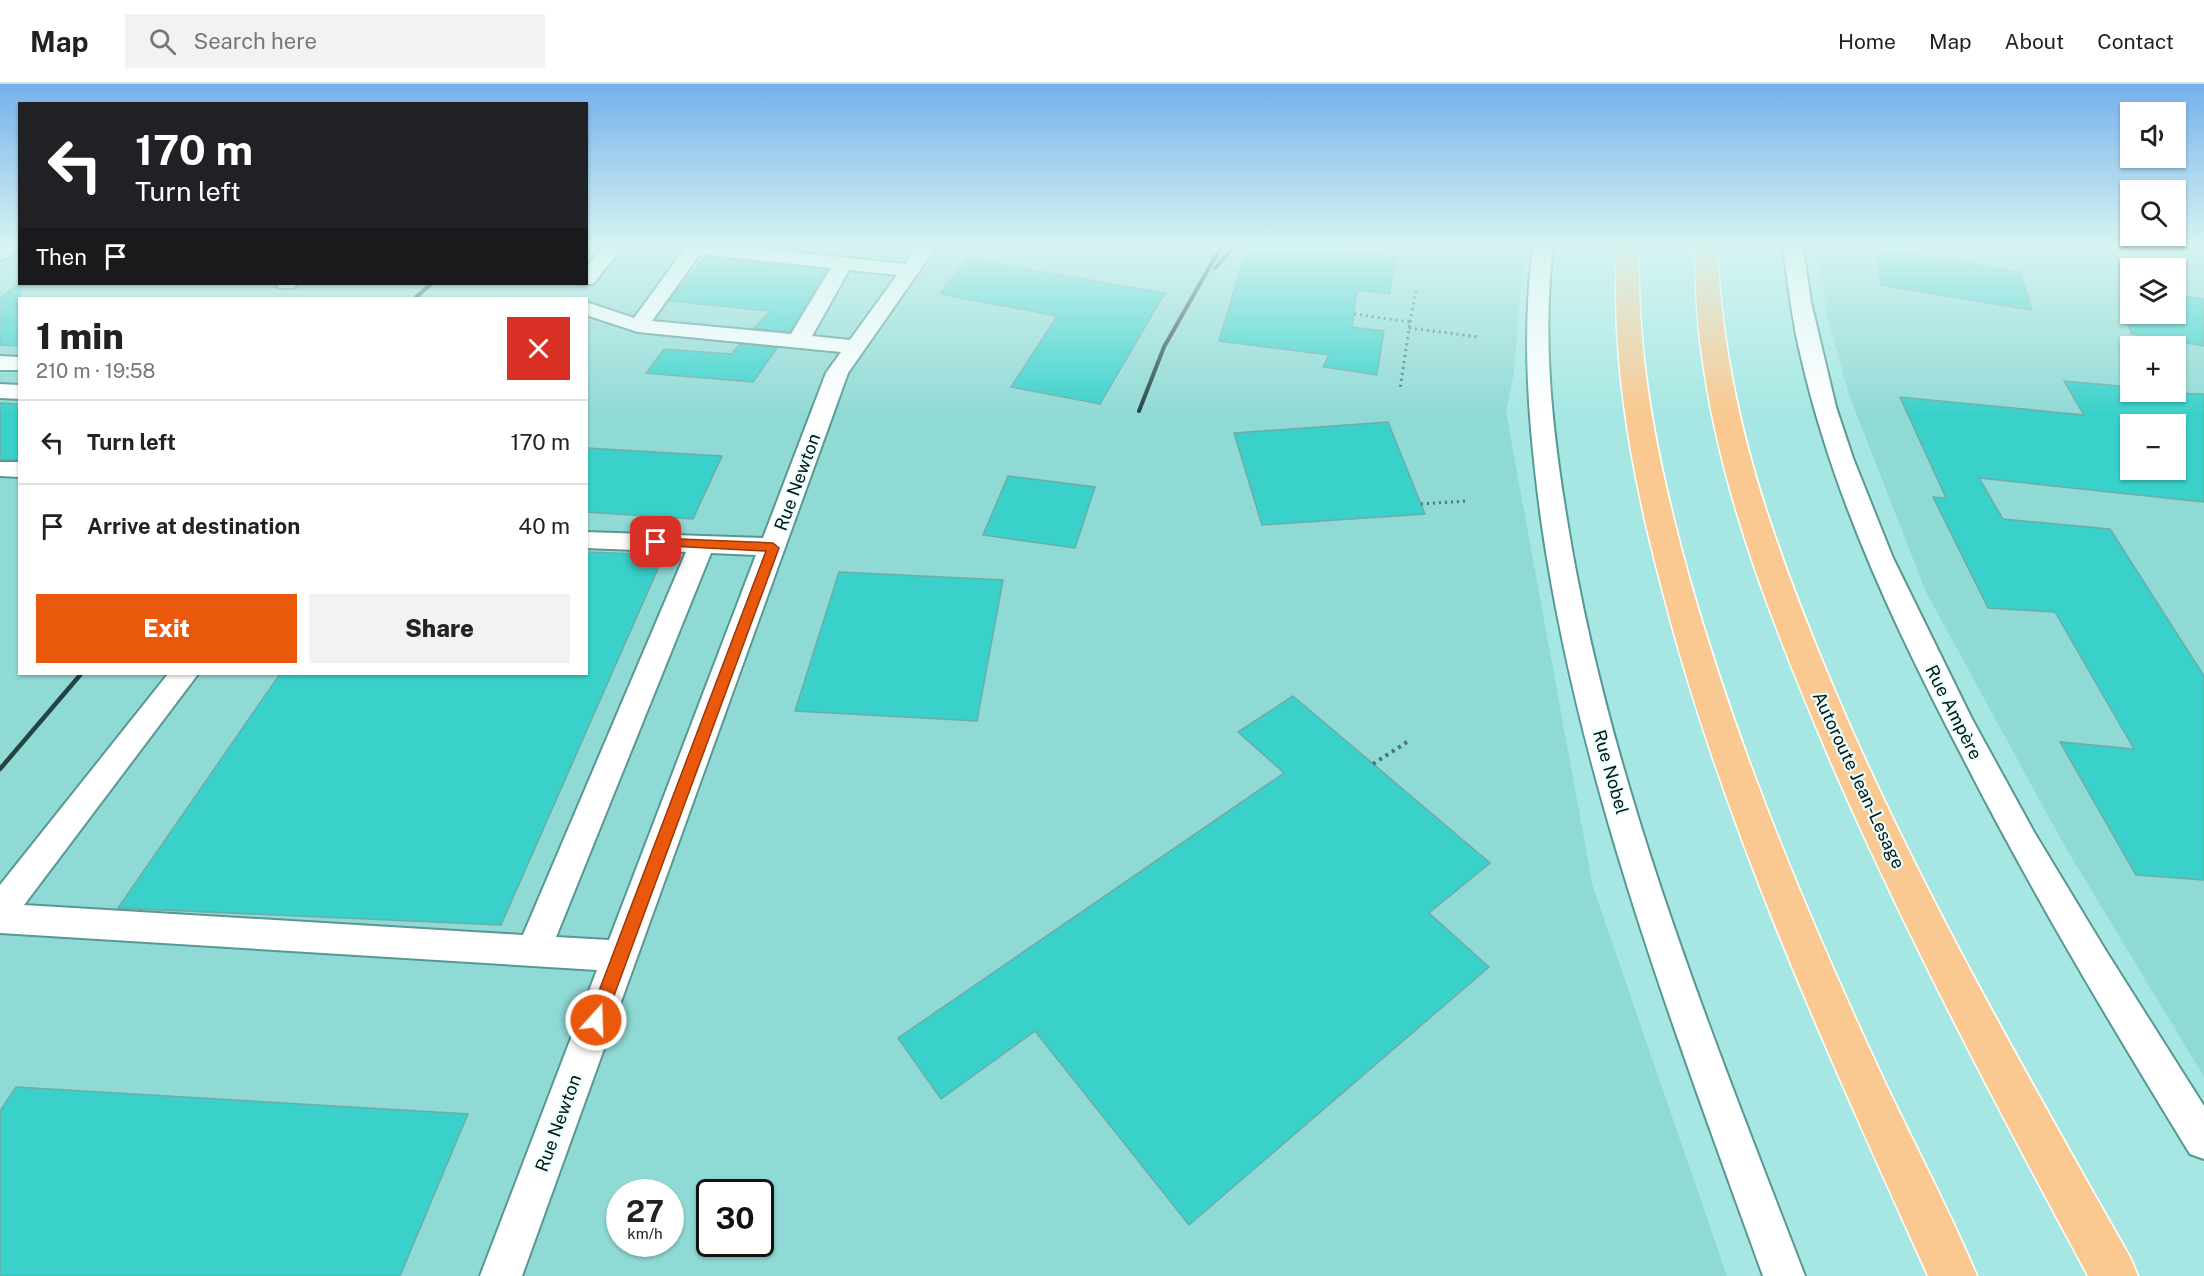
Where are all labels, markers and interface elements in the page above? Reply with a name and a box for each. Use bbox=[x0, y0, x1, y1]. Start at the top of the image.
search box bbox=[125, 14, 545, 68]
text: Map bbox=[30, 25, 89, 58]
icon: search bbox=[146, 25, 179, 58]
text: Search here bbox=[194, 28, 317, 54]
text: Home bbox=[1838, 29, 1896, 54]
text: Map bbox=[1929, 29, 1972, 54]
text: About bbox=[2005, 29, 2064, 54]
text: Contact bbox=[2097, 29, 2174, 54]
map controls bbox=[2120, 102, 2186, 480]
button: sound bbox=[2120, 102, 2186, 168]
text: 170 m bbox=[135, 125, 253, 174]
icon: left bbox=[36, 126, 114, 204]
text: Turn left bbox=[135, 175, 241, 207]
button: search bbox=[2120, 180, 2186, 246]
icon: arrive bbox=[99, 240, 132, 273]
text: Then bbox=[36, 244, 87, 270]
button: layers bbox=[2120, 258, 2186, 324]
text: 1 min bbox=[36, 315, 124, 357]
button: close bbox=[507, 317, 570, 380]
button: + bbox=[2120, 336, 2186, 402]
text: 210 m · 19:58 bbox=[36, 359, 156, 383]
button: − bbox=[2120, 414, 2186, 480]
icon: left bbox=[36, 426, 69, 459]
text: Turn left bbox=[87, 429, 176, 455]
text: 170 m bbox=[510, 429, 570, 455]
street label: Rue Newton bbox=[770, 431, 824, 533]
icon: arrive bbox=[36, 510, 69, 543]
text: Arrive at destination bbox=[87, 513, 300, 539]
text: 40 m bbox=[518, 513, 570, 539]
pin bbox=[630, 516, 681, 567]
icon: arrive bbox=[639, 525, 672, 558]
button: Exit bbox=[36, 594, 297, 663]
button: Share bbox=[309, 594, 570, 663]
street label: Rue Ampère bbox=[1921, 661, 1987, 763]
street label: Autoroute Jean-Lesage bbox=[1809, 688, 1909, 872]
street label: Rue Nobel bbox=[1589, 727, 1633, 817]
position arrow bbox=[564, 988, 628, 1052]
street label: Rue Newton bbox=[531, 1072, 585, 1174]
speed limit sign: 30 bbox=[696, 1179, 774, 1257]
text: 27 bbox=[626, 1193, 664, 1229]
text: km/h bbox=[627, 1225, 663, 1242]

